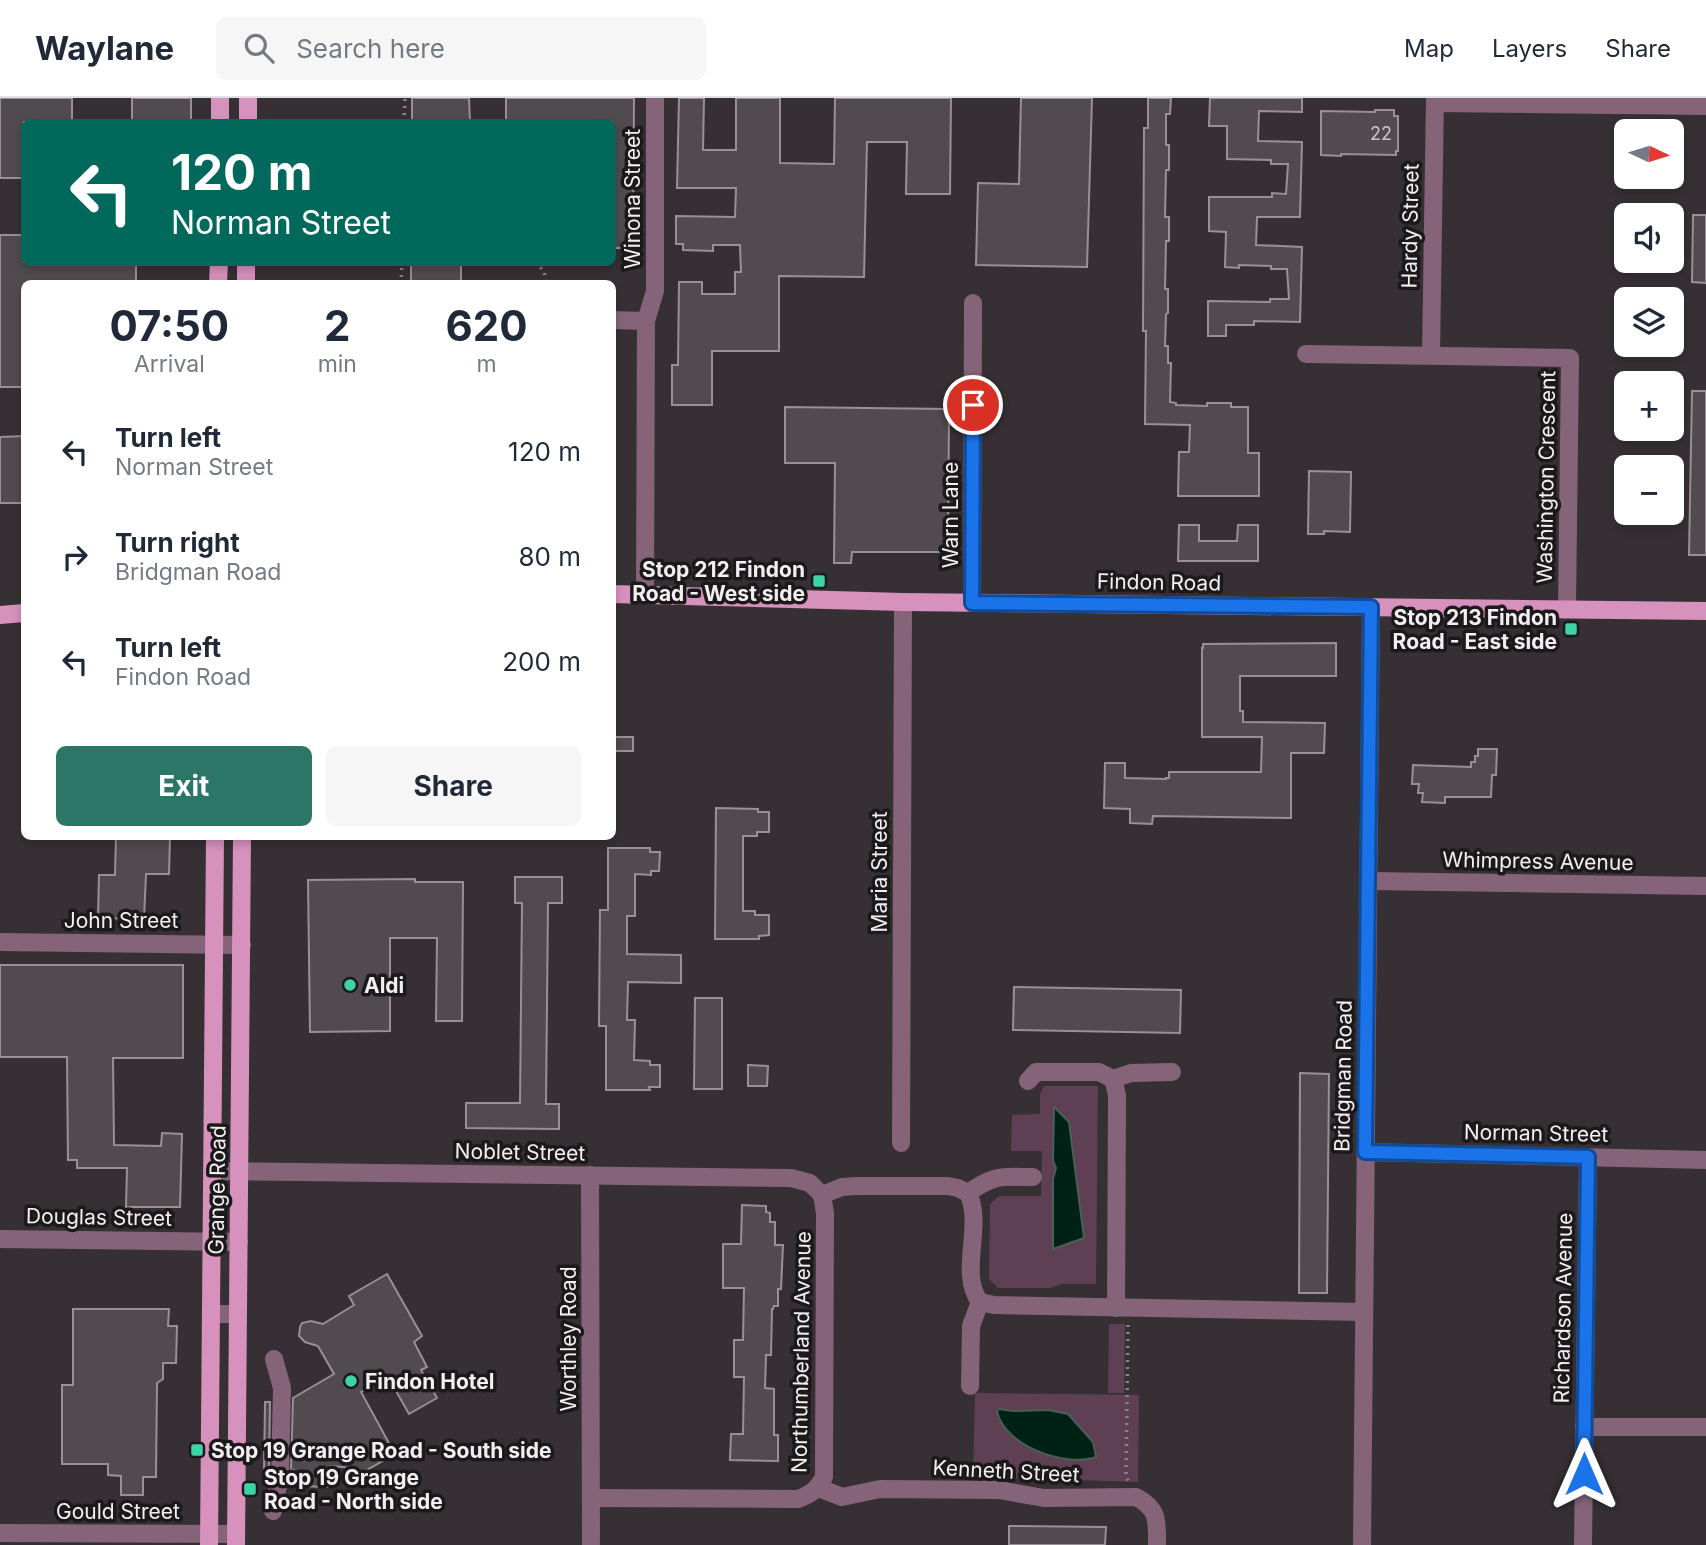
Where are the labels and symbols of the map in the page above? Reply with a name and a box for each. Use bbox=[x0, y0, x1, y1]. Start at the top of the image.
north arrow bbox=[1614, 119, 1684, 189]
house number: 22 bbox=[1370, 123, 1392, 144]
street label: Winona Street bbox=[620, 129, 645, 269]
street label: Hardy Street bbox=[1396, 163, 1424, 289]
street label: Washington Crescent bbox=[1532, 370, 1560, 584]
pin bbox=[943, 375, 1003, 435]
street label: Warn Lane bbox=[938, 462, 963, 568]
place label: Stop 212 Findon Road - West side bbox=[632, 557, 805, 606]
street label: Findon Road bbox=[1097, 568, 1221, 596]
marker: Stop 212 Findon Road - West side bbox=[811, 573, 827, 589]
place label: Stop 213 Findon Road - East side bbox=[1393, 605, 1557, 654]
marker: Stop 213 Findon Road - East side bbox=[1563, 621, 1579, 637]
street label: Maria Street bbox=[867, 811, 892, 933]
street label: Whimpress Avenue bbox=[1442, 847, 1634, 875]
street label: John Street bbox=[64, 908, 178, 933]
place label: Aldi bbox=[364, 973, 404, 998]
marker: Aldi bbox=[342, 977, 358, 993]
street label: Bridgman Road bbox=[1329, 1000, 1357, 1152]
street label: Norman Street bbox=[1464, 1119, 1609, 1147]
street label: Grange Road bbox=[203, 1125, 231, 1255]
street label: Noblet Street bbox=[454, 1138, 586, 1166]
street label: Douglas Street bbox=[26, 1203, 172, 1231]
street label: Richardson Avenue bbox=[1549, 1212, 1577, 1404]
street label: Northumberland Avenue bbox=[786, 1231, 816, 1473]
street label: Worthley Road bbox=[556, 1266, 581, 1412]
place label: Findon Hotel bbox=[365, 1369, 495, 1394]
marker: Findon Hotel bbox=[343, 1373, 359, 1389]
position arrow bbox=[1547, 1437, 1621, 1511]
place label: Stop 19 Grange Road - South side bbox=[211, 1438, 552, 1463]
marker: Stop 19 Grange Road - South side bbox=[189, 1442, 205, 1458]
street label: Kenneth Street bbox=[932, 1455, 1080, 1487]
place label: Stop 19 Grange Road - North side bbox=[264, 1465, 443, 1514]
marker: Stop 19 Grange Road - North side bbox=[242, 1481, 258, 1497]
street label: Gould Street bbox=[56, 1499, 180, 1524]

